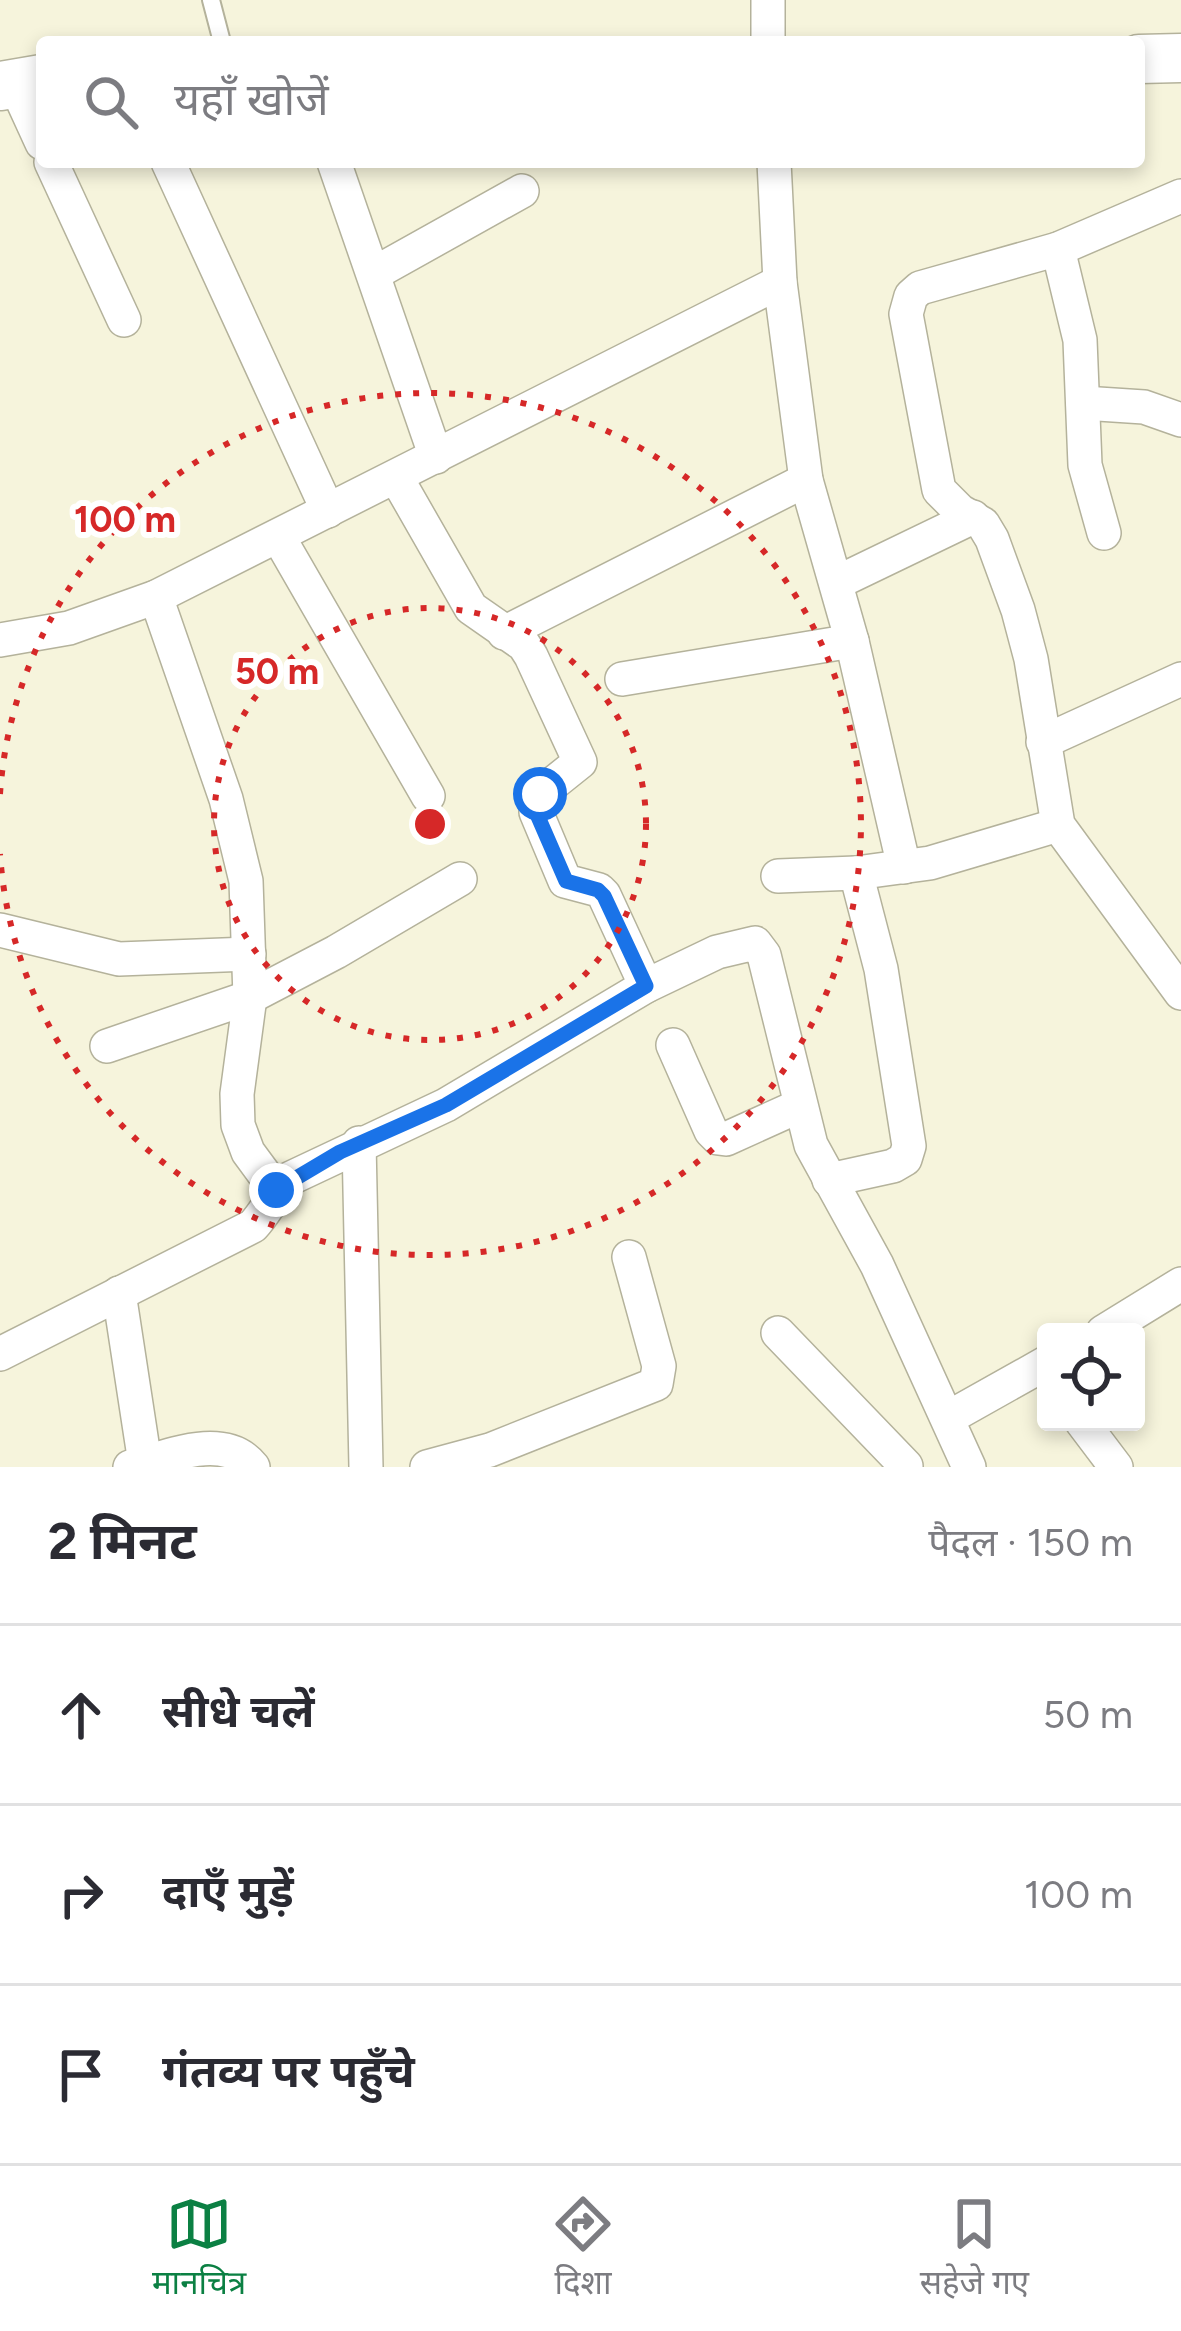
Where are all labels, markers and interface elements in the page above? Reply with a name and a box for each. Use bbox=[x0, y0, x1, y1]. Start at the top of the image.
search box bbox=[36, 36, 1145, 168]
icon: search bbox=[78, 69, 144, 135]
text: यहाँ खोजें bbox=[174, 72, 329, 126]
text: 100 m bbox=[74, 498, 176, 541]
text: 50 m bbox=[235, 650, 319, 693]
route start bbox=[513, 767, 567, 821]
centre of rings bbox=[409, 803, 451, 845]
route end bbox=[249, 1163, 303, 1217]
map controls bbox=[1037, 1323, 1145, 1431]
button: locate bbox=[1037, 1323, 1145, 1431]
text: 2 मिनट bbox=[48, 1511, 197, 1572]
text: पैदल · 150 m bbox=[928, 1519, 1133, 1566]
icon: ahead bbox=[48, 1682, 114, 1748]
text: सीधे चलें bbox=[162, 1684, 315, 1738]
text: 50 m bbox=[1043, 1691, 1133, 1738]
icon: right bbox=[48, 1862, 114, 1928]
text: दाएँ मुड़ें bbox=[162, 1864, 294, 1918]
text: 100 m bbox=[1024, 1871, 1133, 1918]
icon: arrive bbox=[48, 2042, 114, 2108]
text: गंतव्य पर पहुँचे bbox=[162, 2044, 415, 2098]
tab: मानचित्र bbox=[152, 2191, 246, 2307]
tab: दिशा bbox=[550, 2191, 616, 2307]
tab: सहेजे गए bbox=[920, 2191, 1029, 2307]

